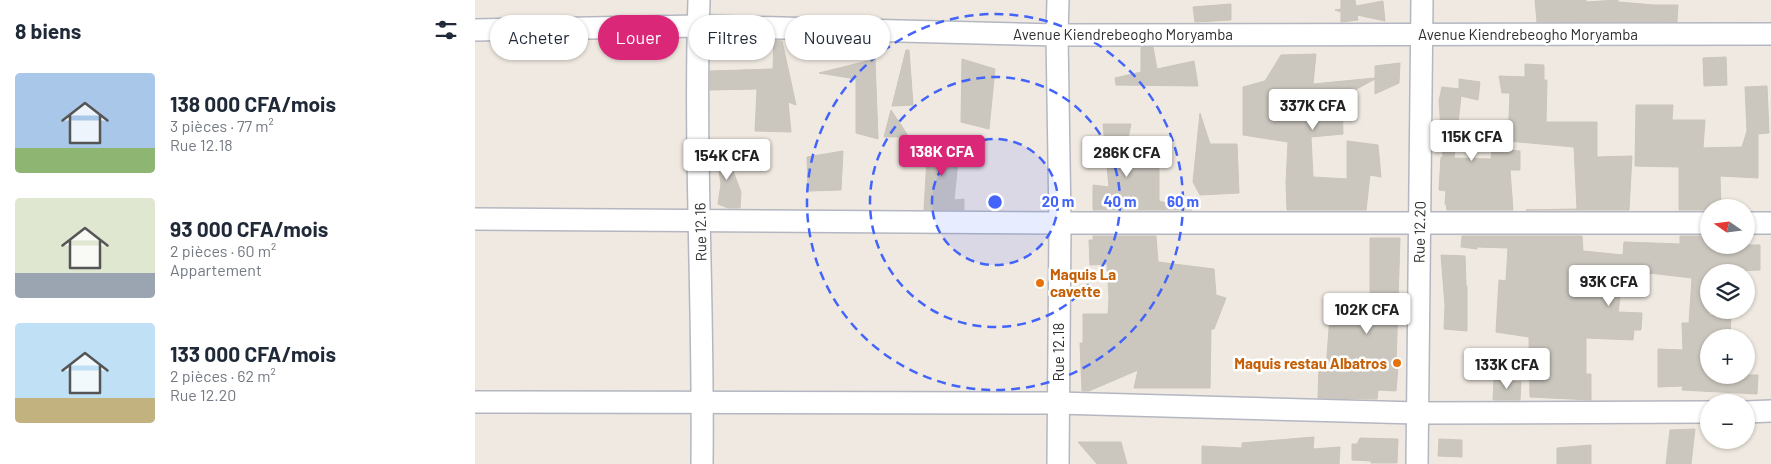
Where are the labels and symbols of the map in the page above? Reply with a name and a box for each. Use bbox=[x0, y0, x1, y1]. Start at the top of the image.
street label: Avenue Kiendrebeogho Moryamba bbox=[1013, 25, 1233, 43]
street label: Avenue Kiendrebeogho Moryamba bbox=[1418, 25, 1638, 43]
pin: 337K CFA bbox=[1261, 88, 1365, 131]
pin: 115K CFA bbox=[1420, 120, 1524, 162]
pin: 138K CFA bbox=[890, 134, 994, 177]
pin: 286K CFA bbox=[1075, 136, 1179, 178]
pin: 154K CFA bbox=[675, 138, 779, 181]
text: 20 m bbox=[1042, 192, 1074, 210]
text: 40 m bbox=[1103, 192, 1137, 210]
text: 60 m bbox=[1167, 192, 1199, 210]
centre of rings bbox=[986, 193, 1004, 211]
north arrow bbox=[1700, 199, 1755, 254]
street label: Rue 12.20 bbox=[1409, 201, 1429, 263]
street label: Rue 12.16 bbox=[690, 203, 710, 261]
pin: 93K CFA bbox=[1563, 264, 1655, 307]
place label: Maquis La cavette bbox=[1050, 265, 1116, 300]
marker: Maquis La cavette bbox=[1034, 277, 1046, 289]
pin: 102K CFA bbox=[1315, 292, 1419, 335]
street label: Rue 12.18 bbox=[1049, 323, 1067, 381]
pin: 133K CFA bbox=[1455, 348, 1559, 390]
place label: Maquis restau Albatros bbox=[1234, 354, 1387, 372]
marker: Maquis restau Albatros bbox=[1391, 357, 1403, 369]

